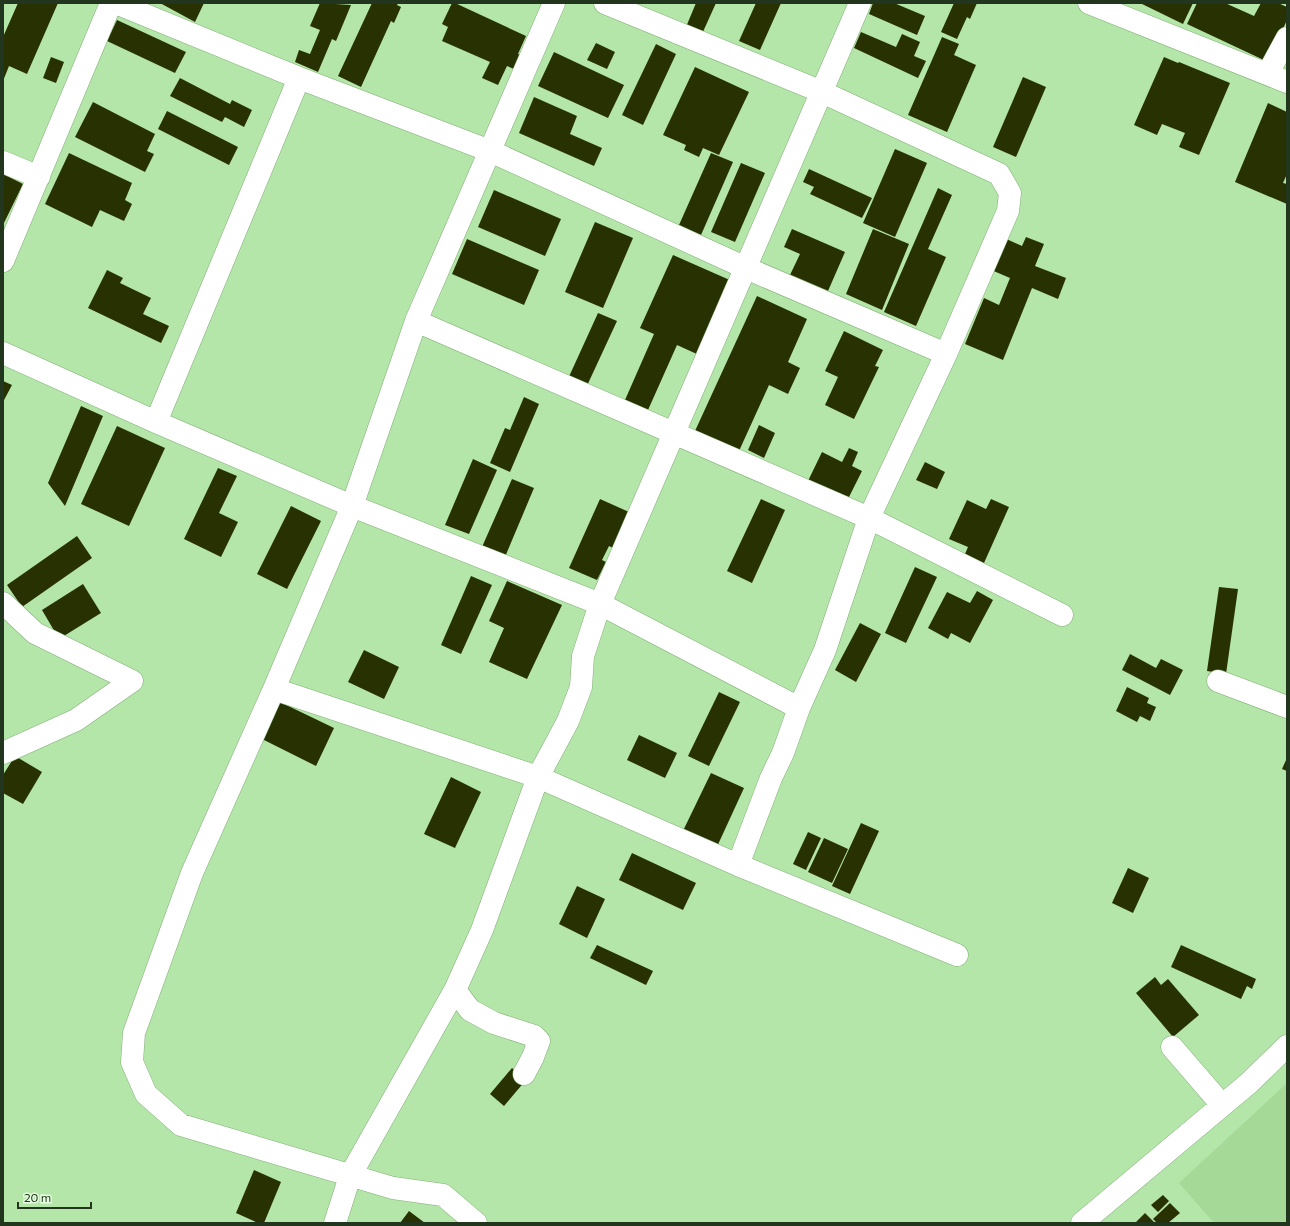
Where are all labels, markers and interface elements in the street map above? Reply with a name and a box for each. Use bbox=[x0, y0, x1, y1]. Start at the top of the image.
scale bar bbox=[18, 1184, 91, 1210]
text: 20 m bbox=[24, 1190, 51, 1204]

